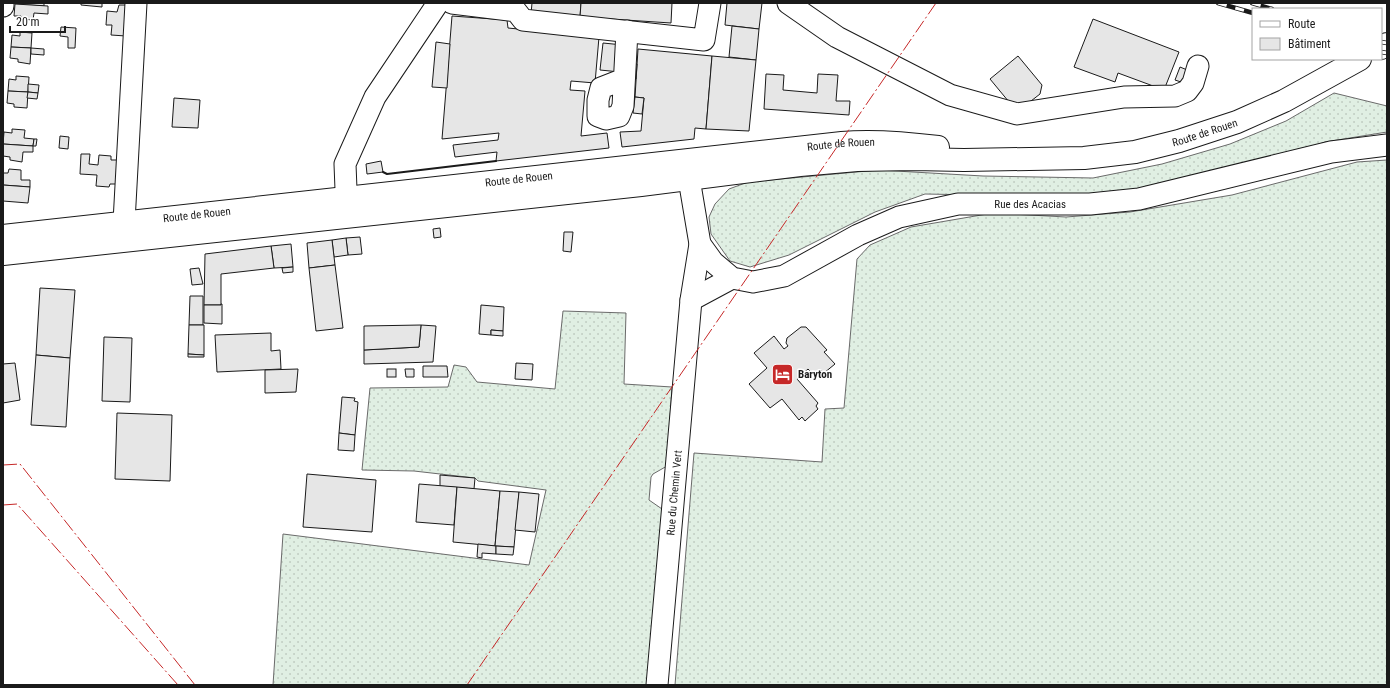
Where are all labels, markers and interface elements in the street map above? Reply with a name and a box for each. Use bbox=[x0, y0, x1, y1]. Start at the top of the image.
scale bar bbox=[10, 8, 65, 34]
legend bbox=[1252, 8, 1382, 60]
text: 20 m bbox=[16, 15, 40, 29]
text: Route bbox=[1288, 17, 1316, 31]
text: Bâtiment bbox=[1288, 37, 1331, 51]
street label: Route de Rouen bbox=[1171, 116, 1239, 149]
street label: Route de Rouen bbox=[806, 136, 875, 154]
street label: Route de Rouen bbox=[484, 169, 553, 190]
street label: Rue des Acacias bbox=[994, 198, 1066, 211]
street label: Route de Rouen bbox=[162, 205, 231, 225]
hotel icon: Baryton bbox=[769, 361, 795, 387]
place label: Baryton bbox=[798, 368, 832, 381]
street label: Rue du Chemin Vert bbox=[664, 450, 685, 536]

